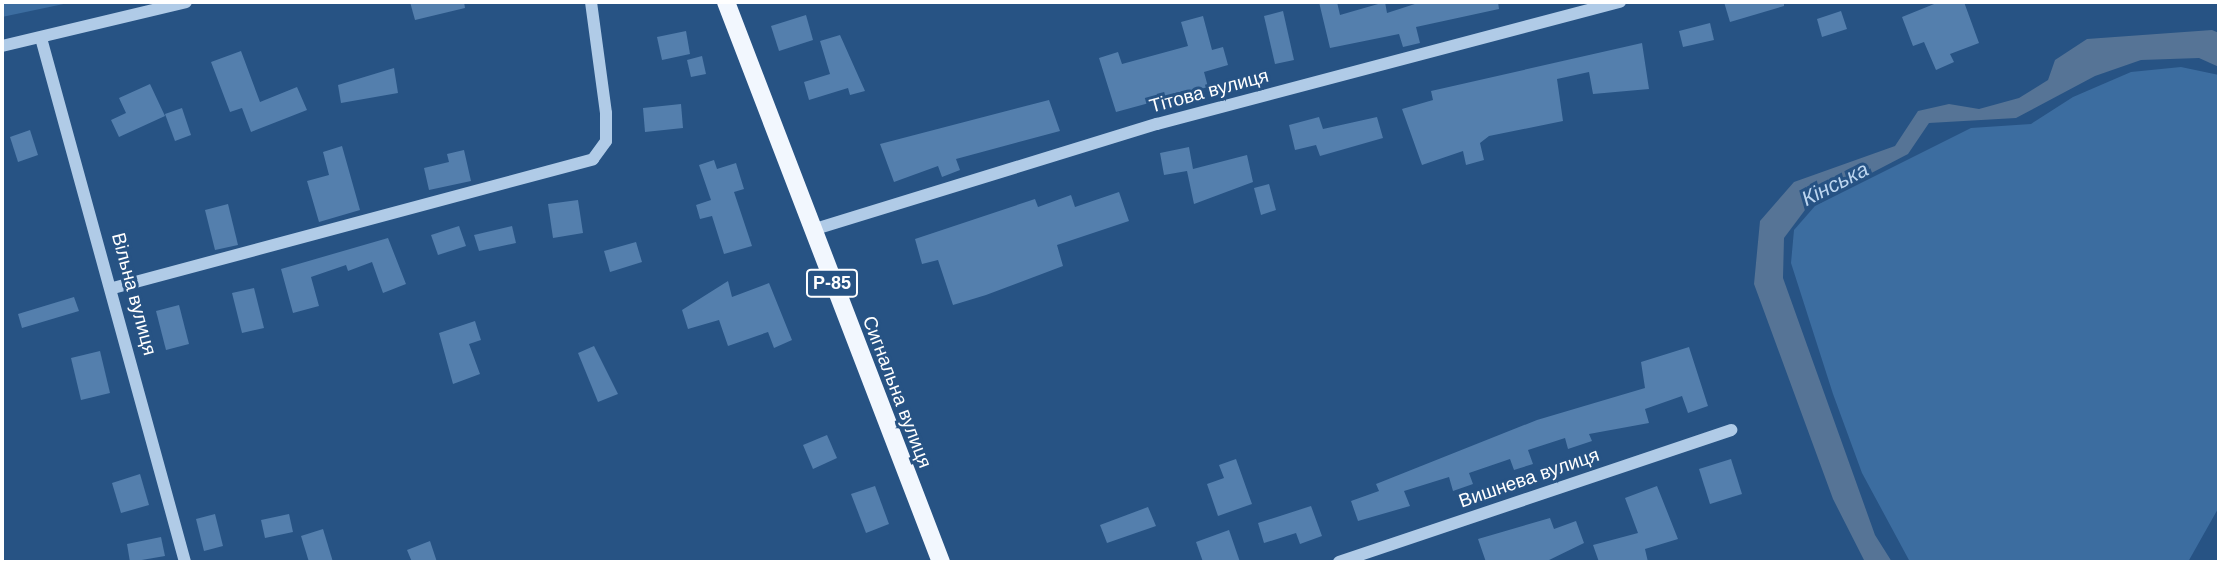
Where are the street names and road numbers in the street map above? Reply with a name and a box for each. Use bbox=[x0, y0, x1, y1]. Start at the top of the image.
street label: Тітова вулиця bbox=[1147, 64, 1271, 118]
street label: Вільна вулиця bbox=[107, 230, 161, 358]
road number: Р-85 bbox=[806, 268, 858, 298]
street label: Сигнальна вулиця bbox=[857, 313, 937, 471]
street label: Вишнева вулиця bbox=[1456, 443, 1602, 513]

